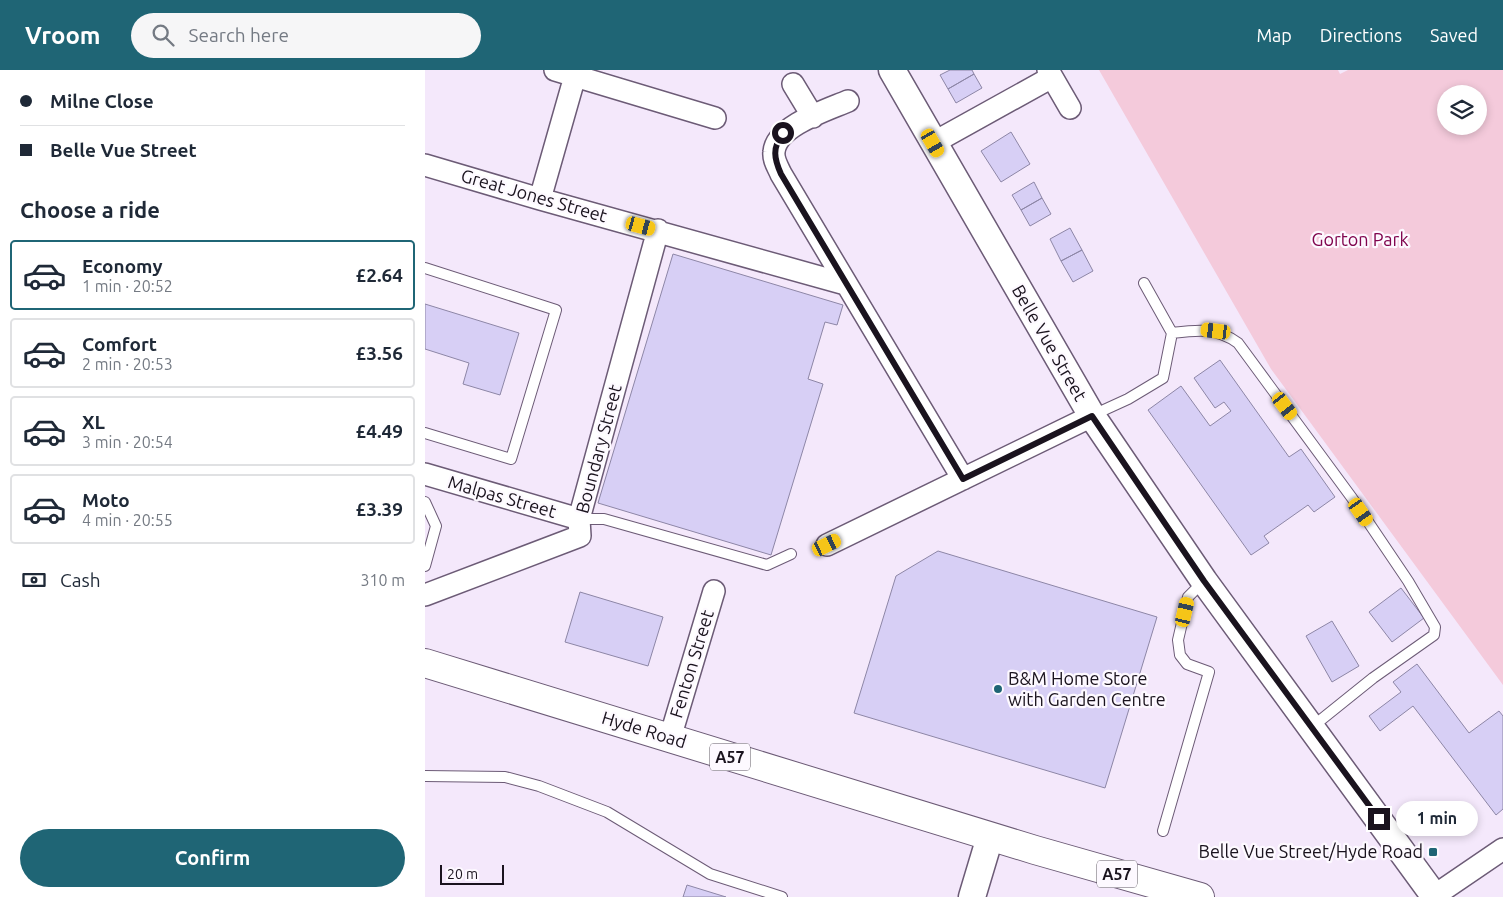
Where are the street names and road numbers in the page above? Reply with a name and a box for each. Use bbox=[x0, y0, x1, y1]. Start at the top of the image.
street label: Great Jones Street bbox=[459, 165, 610, 225]
street label: Belle Vue Street bbox=[1009, 281, 1091, 404]
street label: Boundary Street bbox=[571, 382, 625, 515]
street label: Malpas Street bbox=[446, 471, 559, 521]
street label: Fenton Street bbox=[665, 607, 717, 720]
street label: Hyde Road bbox=[600, 707, 689, 751]
road number: A57 bbox=[710, 744, 750, 770]
road number: A57 bbox=[1097, 861, 1137, 888]

